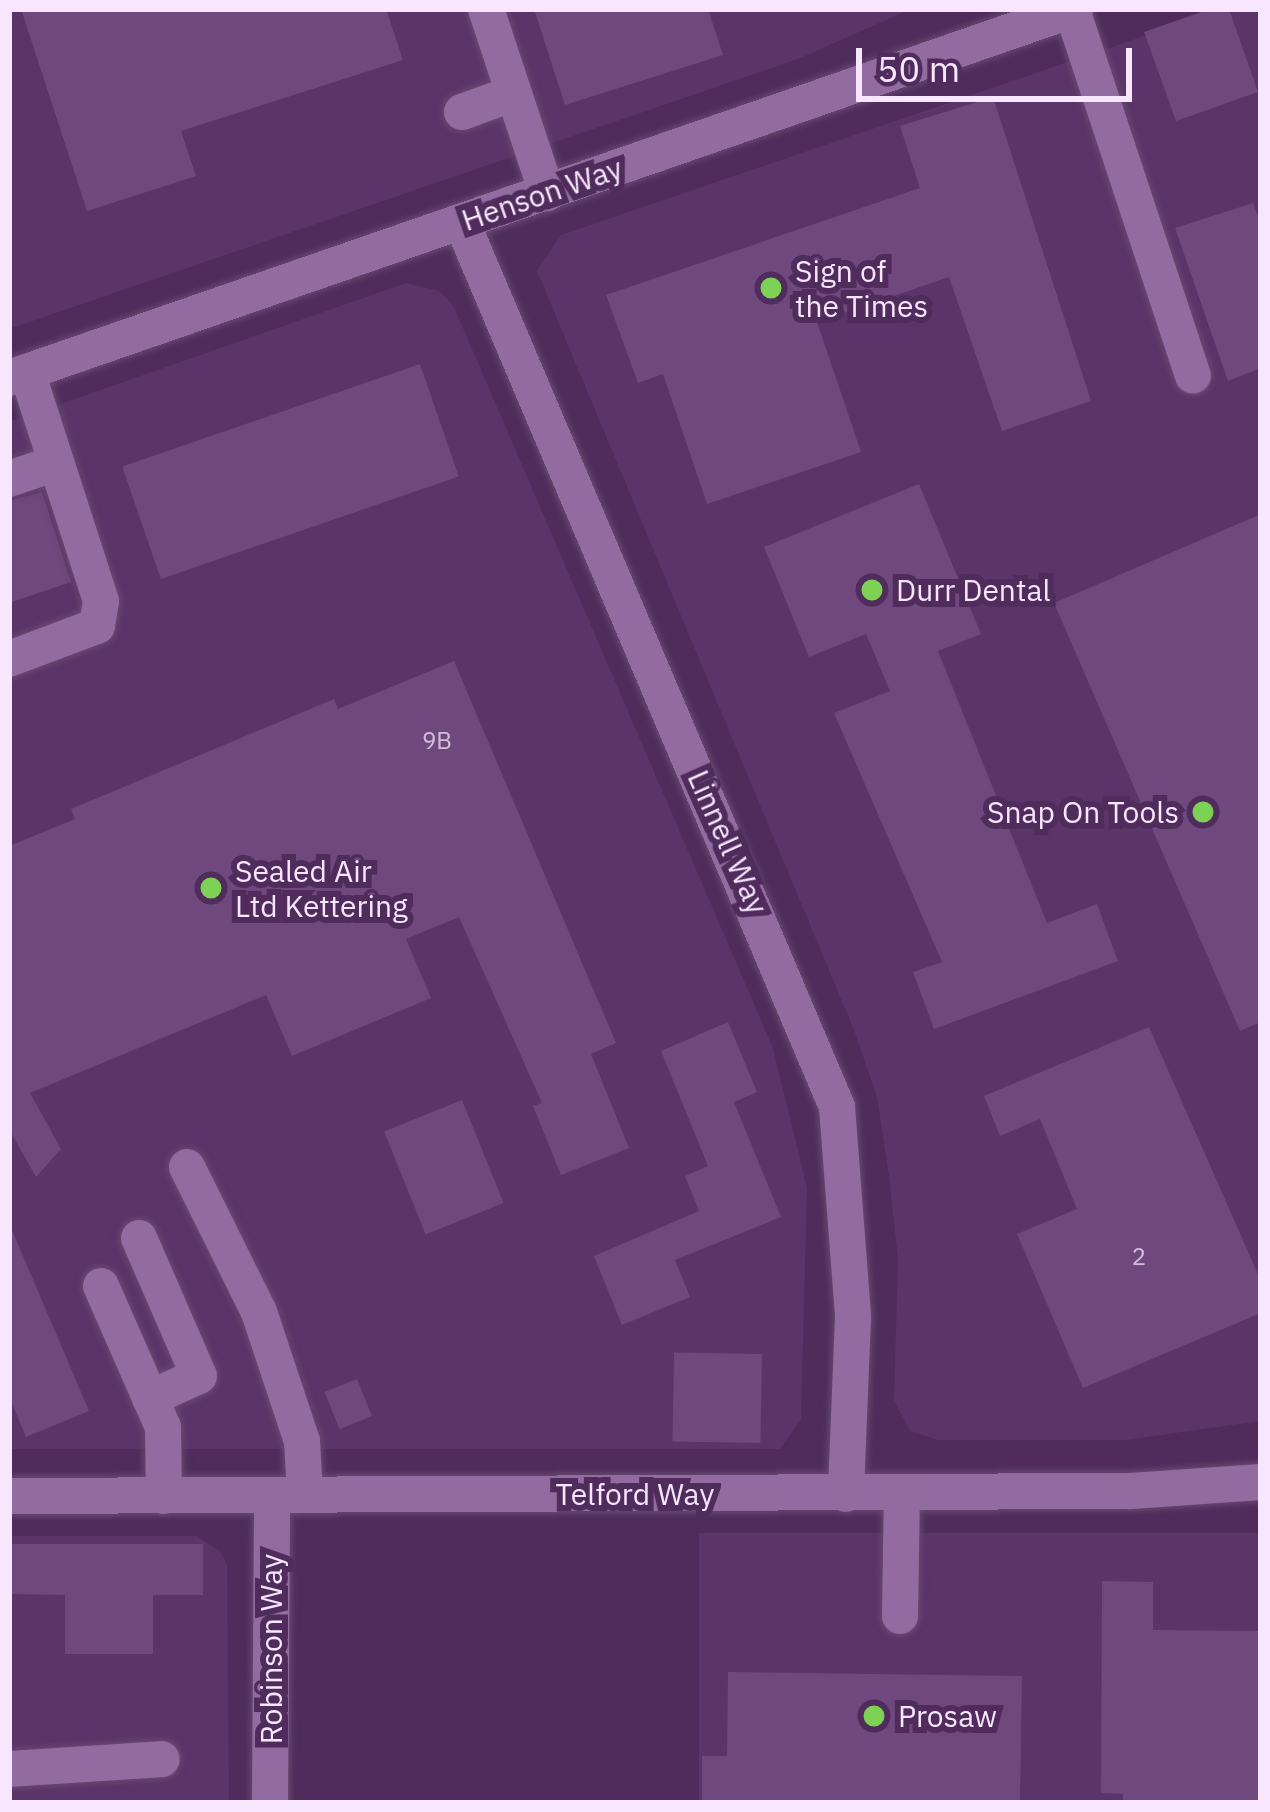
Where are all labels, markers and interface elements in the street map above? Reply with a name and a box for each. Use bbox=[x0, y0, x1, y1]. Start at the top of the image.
scale bar bbox=[862, 24, 1138, 98]
text: 50 m bbox=[877, 45, 960, 92]
street label: Henson Way bbox=[457, 150, 627, 238]
place label: Sign of the Times bbox=[795, 253, 928, 324]
marker: Sign of the Times bbox=[758, 275, 784, 301]
place label: Durr Dental bbox=[896, 572, 1051, 608]
marker: Durr Dental bbox=[859, 577, 885, 603]
house number: 9B bbox=[422, 727, 452, 755]
street label: Linnell Way bbox=[680, 765, 776, 919]
place label: Snap On Tools bbox=[987, 794, 1179, 830]
marker: Snap On Tools bbox=[1190, 799, 1216, 825]
place label: Sealed Air Ltd Kettering bbox=[235, 853, 408, 924]
marker: Sealed Air Ltd Kettering bbox=[198, 875, 224, 901]
house number: 2 bbox=[1132, 1243, 1146, 1271]
street label: Telford Way bbox=[556, 1476, 714, 1512]
street label: Robinson Way bbox=[253, 1554, 289, 1744]
place label: Prosaw bbox=[898, 1698, 997, 1734]
marker: Prosaw bbox=[861, 1703, 887, 1729]

